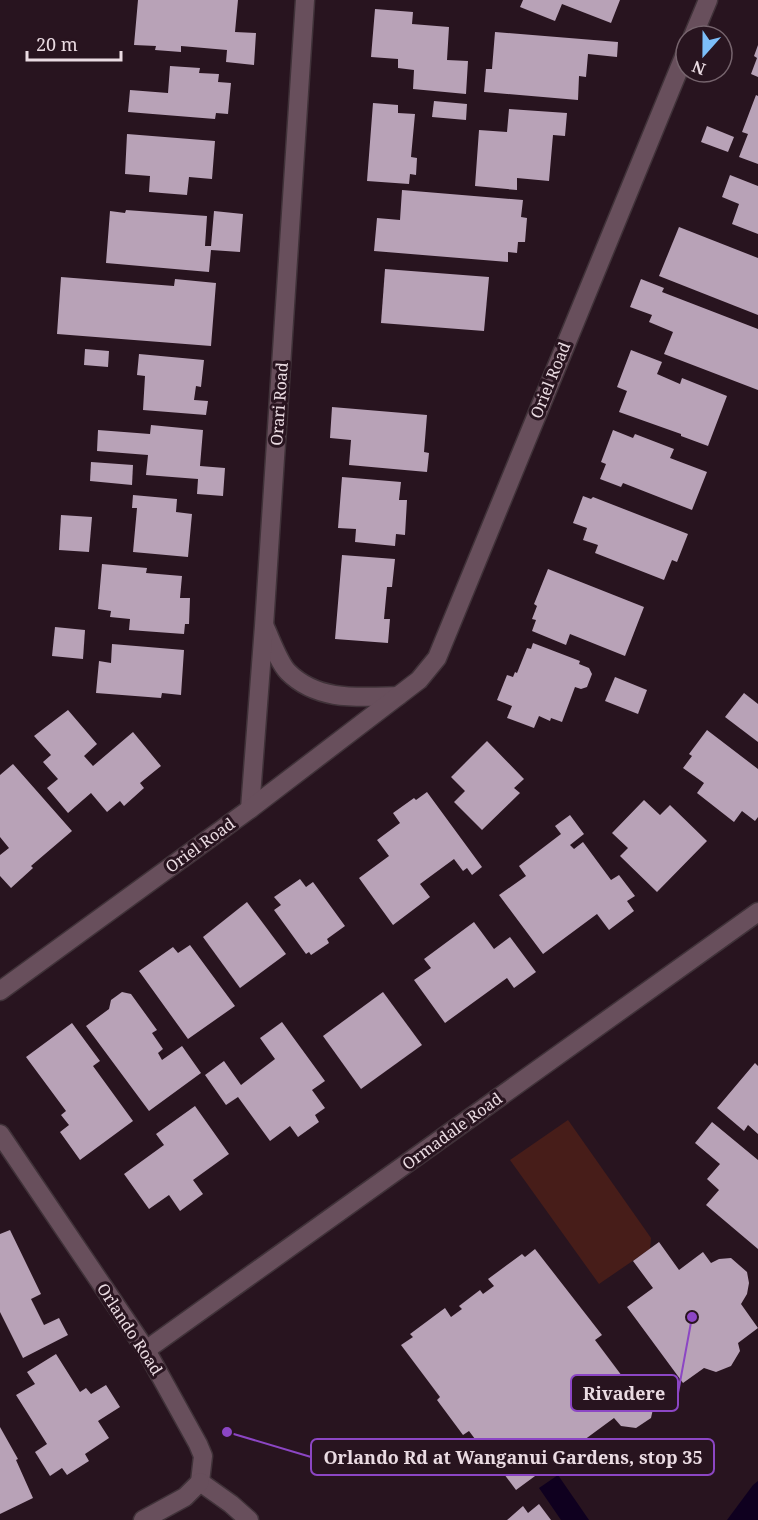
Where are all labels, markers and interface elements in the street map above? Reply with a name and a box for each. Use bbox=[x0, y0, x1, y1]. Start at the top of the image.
scale bar bbox=[27, 24, 122, 62]
north arrow bbox=[674, 24, 734, 84]
text: 20 m bbox=[36, 32, 78, 56]
text: N bbox=[688, 55, 708, 81]
street label: Oriel Road bbox=[525, 338, 575, 422]
street label: Orari Road bbox=[265, 361, 293, 446]
street label: Oriel Road bbox=[161, 812, 239, 878]
street label: Ormadale Road bbox=[398, 1087, 507, 1175]
street label: Orlando Road bbox=[92, 1279, 168, 1379]
callout: Rivadere bbox=[571, 1375, 678, 1411]
text: Rivadere bbox=[583, 1381, 665, 1405]
callout: Orlando Rd at Wanganui Gardens, stop 35 bbox=[311, 1439, 714, 1475]
text: Orlando Rd at Wanganui Gardens, stop 35 bbox=[323, 1445, 703, 1469]

